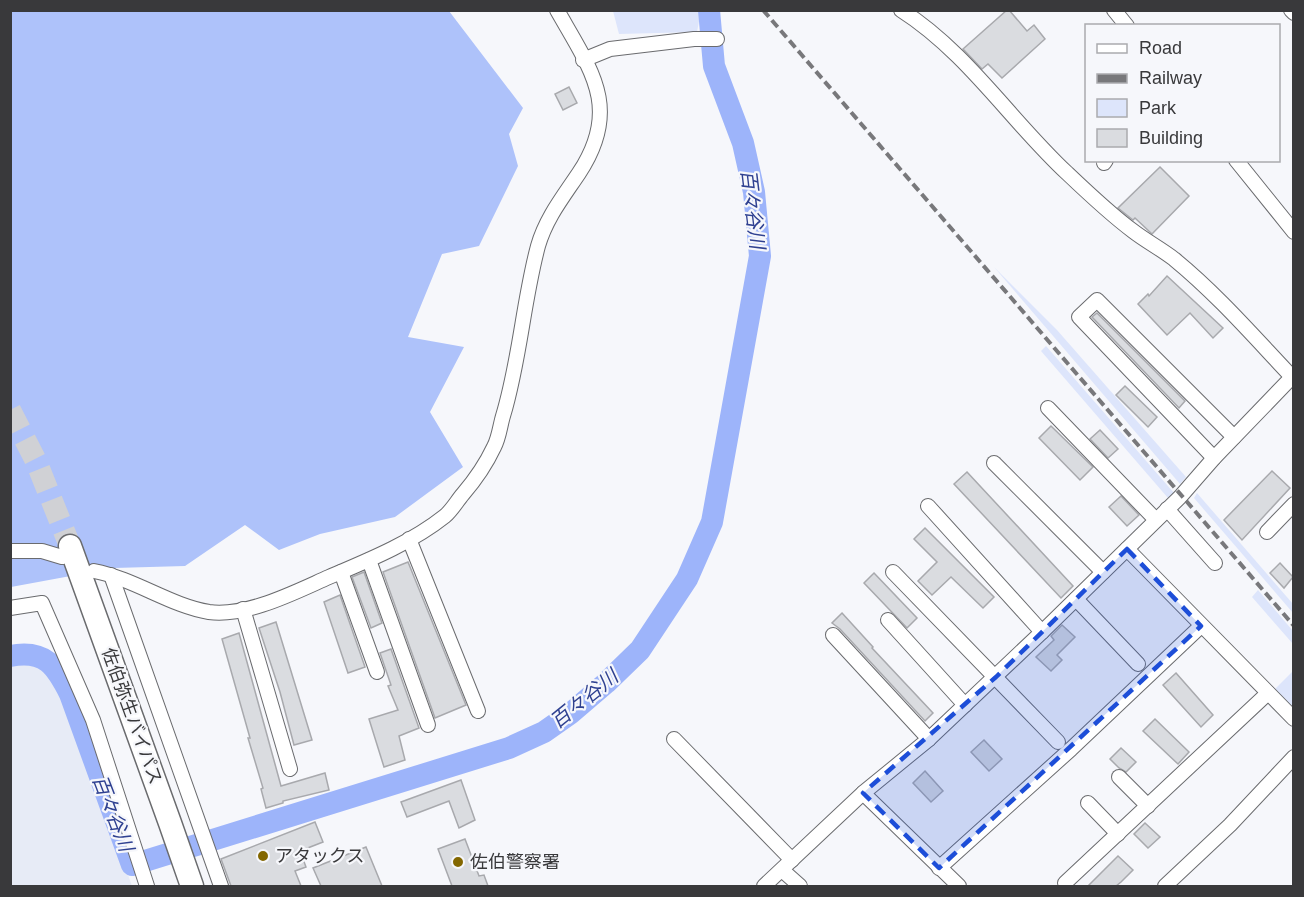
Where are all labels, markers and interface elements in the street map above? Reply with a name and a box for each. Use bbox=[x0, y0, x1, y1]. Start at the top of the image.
legend bbox=[1085, 24, 1280, 162]
text: Road bbox=[1139, 38, 1182, 58]
text: Railway bbox=[1139, 68, 1202, 88]
text: Park bbox=[1139, 98, 1177, 118]
text: Building bbox=[1139, 128, 1203, 148]
water label: 百々谷川 bbox=[737, 168, 769, 252]
street label: 佐伯弥生バイパス bbox=[98, 645, 166, 787]
water label: 百々谷川 bbox=[546, 664, 624, 733]
water label: 百々谷川 bbox=[88, 772, 138, 856]
place label: アタックス bbox=[275, 846, 364, 866]
marker: アタックス bbox=[256, 849, 270, 863]
place label: 佐伯警察署 bbox=[470, 852, 560, 872]
marker: 佐伯警察署 bbox=[451, 855, 465, 869]

